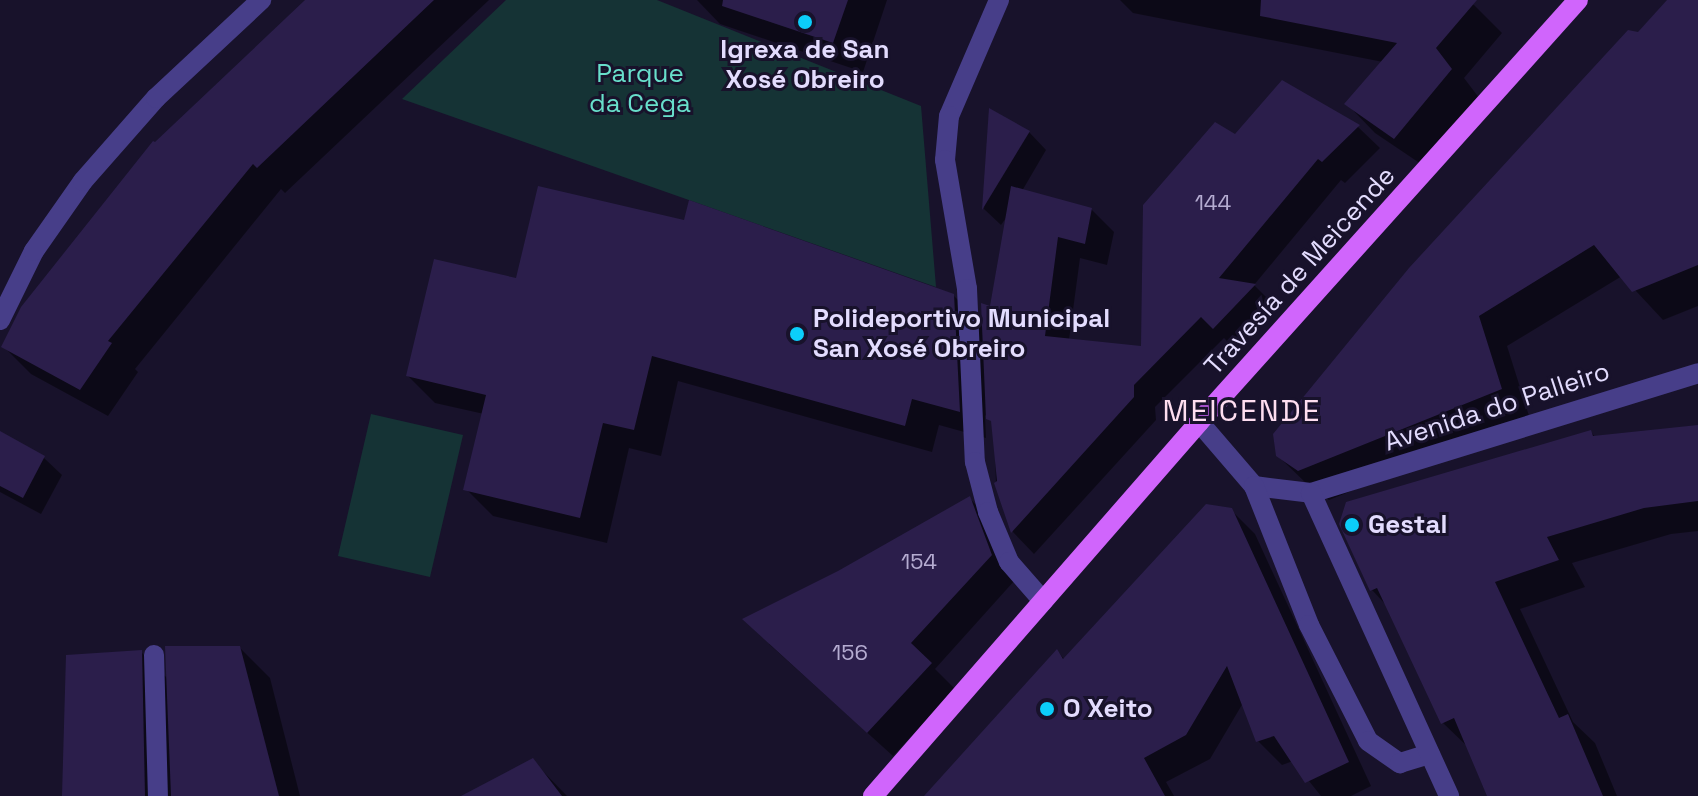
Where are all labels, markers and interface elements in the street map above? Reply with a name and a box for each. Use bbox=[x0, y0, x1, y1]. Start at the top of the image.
marker: Igrexa de San Xosé Obreiro bbox=[796, 13, 814, 31]
place label: Igrexa de San Xosé Obreiro bbox=[720, 34, 890, 96]
park label: Parque da Cega bbox=[589, 58, 691, 120]
street label: Travesía de Meicende bbox=[1198, 160, 1402, 382]
house number: 144 bbox=[1195, 190, 1231, 216]
place label: Polideportivo Municipal San Xosé Obreiro bbox=[813, 303, 1110, 364]
marker: Polideportivo Municipal San Xosé Obreiro bbox=[788, 325, 806, 343]
street label: Avenida do Palleiro bbox=[1380, 356, 1614, 458]
district label: MEICENDE bbox=[1162, 393, 1322, 429]
place label: Gestal bbox=[1368, 509, 1447, 541]
marker: Gestal bbox=[1343, 516, 1361, 534]
house number: 154 bbox=[901, 549, 937, 575]
house number: 156 bbox=[832, 640, 868, 666]
place label: O Xeito bbox=[1063, 693, 1153, 725]
marker: O Xeito bbox=[1038, 700, 1056, 718]

